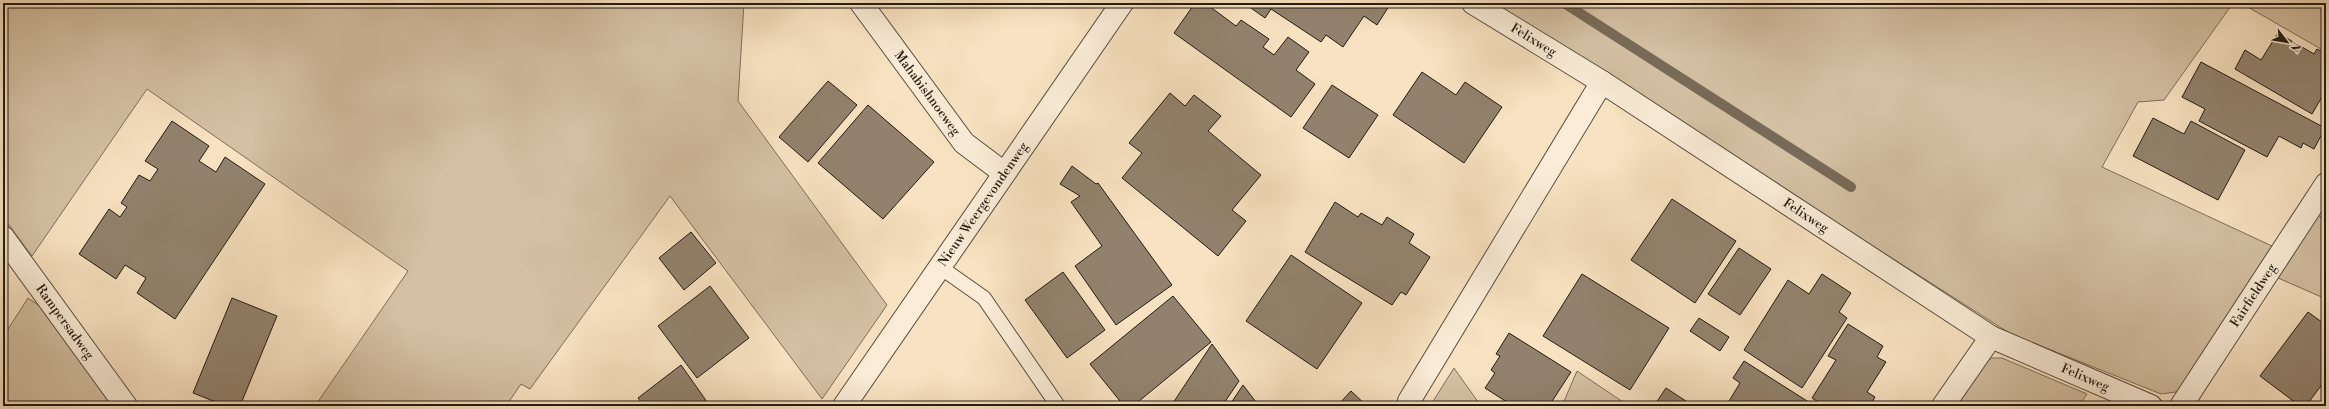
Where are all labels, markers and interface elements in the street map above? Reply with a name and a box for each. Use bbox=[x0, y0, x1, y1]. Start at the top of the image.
street label: Felixweg bbox=[1508, 20, 1560, 60]
north arrow bbox=[2267, 22, 2307, 62]
text: N bbox=[2286, 39, 2303, 54]
street label: Mahabishnoeweg bbox=[891, 48, 964, 139]
street label: Nieuw Weergevondenweg bbox=[935, 139, 1032, 270]
street label: Felixweg bbox=[1780, 195, 1832, 236]
street label: Fairfieldweg bbox=[2227, 260, 2280, 330]
street label: Rampersadweg bbox=[32, 281, 98, 363]
street label: Felixweg bbox=[2059, 360, 2112, 395]

